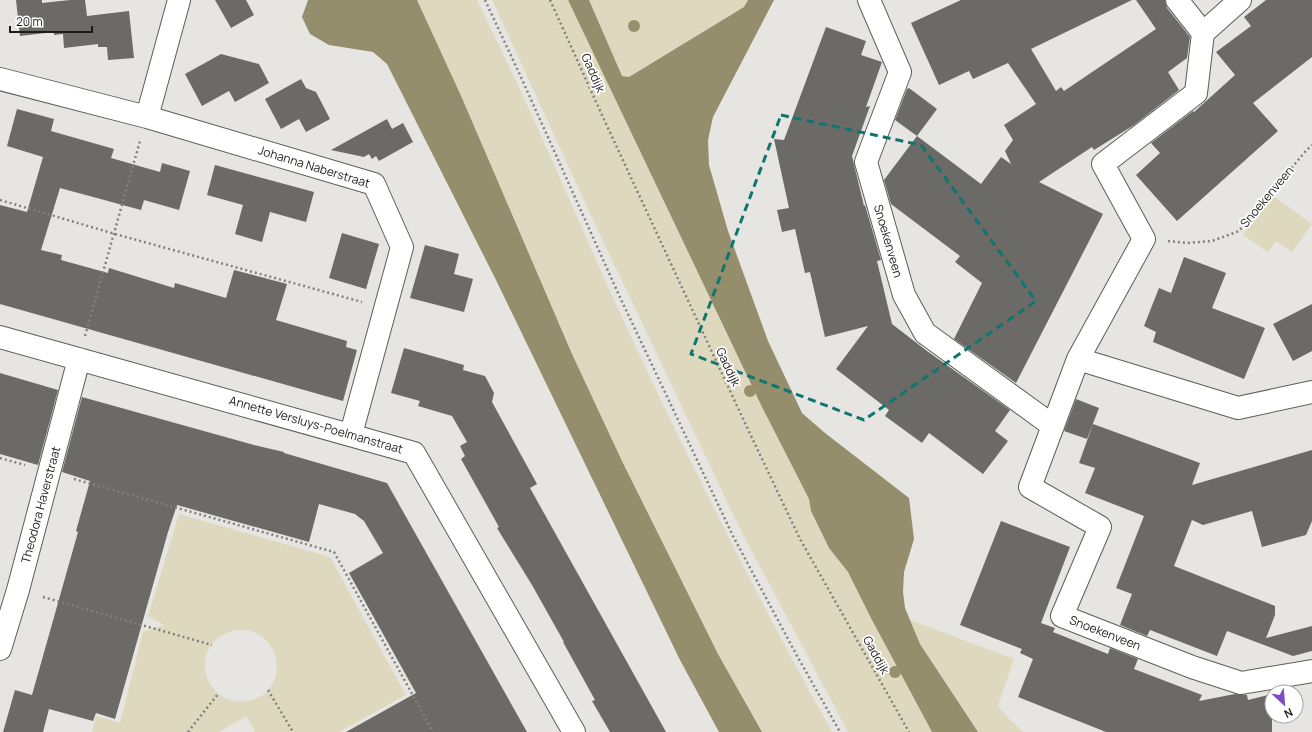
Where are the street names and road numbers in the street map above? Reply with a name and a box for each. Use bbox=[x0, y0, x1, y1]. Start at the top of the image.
street label: Gaddijk bbox=[577, 51, 610, 96]
street label: Johanna Naberstraat bbox=[256, 141, 372, 192]
street label: Snoekenveen bbox=[1236, 162, 1297, 231]
street label: Snoekenveen bbox=[870, 202, 907, 279]
street label: Gaddijk bbox=[712, 345, 745, 390]
street label: Annette Versluys-Poelmanstraat bbox=[227, 392, 405, 458]
street label: Theodora Haverstraat bbox=[17, 444, 64, 565]
street label: Snoekenveen bbox=[1067, 611, 1143, 654]
street label: Gaddijk bbox=[859, 633, 894, 678]

